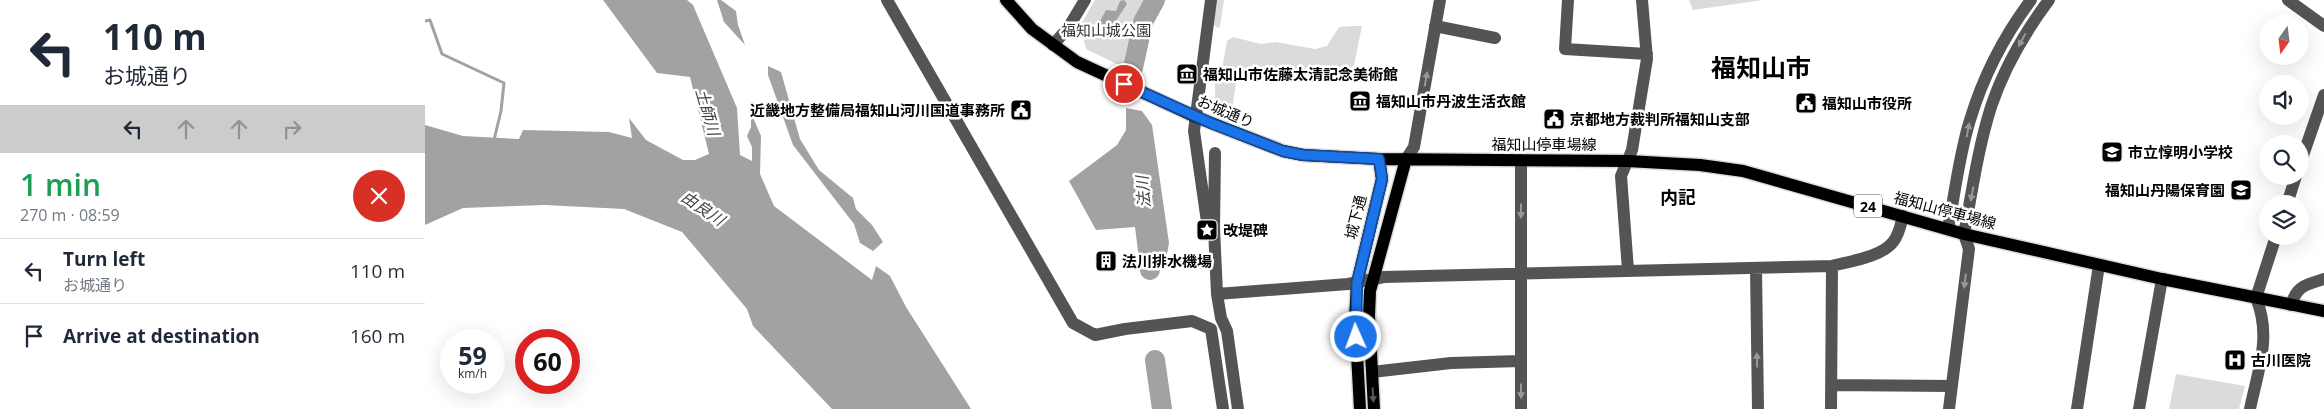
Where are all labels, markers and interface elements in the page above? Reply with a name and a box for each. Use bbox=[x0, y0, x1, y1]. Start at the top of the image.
text: 110 m bbox=[103, 13, 207, 60]
north arrow bbox=[2259, 15, 2309, 65]
map controls bbox=[2259, 15, 2309, 245]
icon: left bbox=[20, 20, 85, 85]
park label: 福知山城公園 bbox=[1061, 20, 1151, 40]
one-way arrow bbox=[2017, 33, 2026, 47]
district label: 福知山市 bbox=[1711, 50, 1811, 84]
text: お城通り bbox=[103, 60, 191, 90]
museum icon: 福知山市佐藤太清記念美術館 bbox=[1175, 62, 1199, 86]
pin bbox=[1103, 63, 1145, 105]
place label: 福知山市佐藤太清記念美術館 bbox=[1202, 64, 1398, 84]
icon: arrive bbox=[1110, 70, 1138, 98]
one-way arrow bbox=[1422, 70, 1430, 86]
button: sound bbox=[2259, 75, 2309, 125]
water label: 土師川 bbox=[691, 86, 726, 140]
museum icon: 福知山市丹波生活衣館 bbox=[1348, 89, 1372, 113]
street label: お城通り bbox=[1194, 90, 1258, 132]
place label: 福知山市丹波生活衣館 bbox=[1375, 91, 1526, 111]
public building icon: 福知山市役所 bbox=[1794, 91, 1818, 115]
place label: 福知山市役所 bbox=[1821, 93, 1912, 113]
public building icon: 近畿地方整備局福知山河川国道事務所 bbox=[1009, 98, 1033, 122]
place label: 近畿地方整備局福知山河川国道事務所 bbox=[750, 100, 1005, 120]
public building icon: 京都地方裁判所福知山支部 bbox=[1542, 107, 1566, 131]
place label: 京都地方裁判所福知山支部 bbox=[1570, 109, 1750, 129]
icon: left bbox=[119, 115, 147, 143]
icon: ahead bbox=[172, 115, 200, 143]
icon: ahead bbox=[225, 115, 253, 143]
icon: right bbox=[278, 115, 306, 143]
one-way arrow bbox=[1964, 122, 1972, 138]
street label: 福知山停車場線 bbox=[1491, 134, 1597, 154]
button: search bbox=[2259, 135, 2309, 185]
school or university icon: 市立惇明小学校 bbox=[2100, 140, 2124, 164]
place label: 市立惇明小学校 bbox=[2128, 142, 2233, 162]
text: 1 min bbox=[20, 164, 101, 205]
button: close bbox=[353, 170, 405, 222]
water label: 法川 bbox=[1130, 173, 1155, 209]
school or university icon: 福知山丹陽保育園 bbox=[2229, 178, 2253, 202]
place label: 福知山丹陽保育園 bbox=[2104, 180, 2225, 200]
water label: 由良川 bbox=[677, 185, 731, 232]
district label: 内記 bbox=[1660, 185, 1696, 209]
one-way arrow bbox=[1967, 186, 1975, 202]
street label: 福知山停車場線 bbox=[1892, 187, 1998, 233]
street label: 城下通 bbox=[1340, 193, 1370, 241]
road number: 24 bbox=[1854, 195, 1882, 218]
button: layers bbox=[2259, 195, 2309, 245]
one-way arrow bbox=[1517, 203, 1525, 219]
text: 270 m · 08:59 bbox=[20, 204, 120, 226]
place icon: 改堤碑 bbox=[1195, 218, 1219, 242]
place label: 改堤碑 bbox=[1223, 220, 1268, 240]
text: Turn left bbox=[63, 246, 145, 272]
building icon: 法川排水機場 bbox=[1094, 249, 1118, 273]
place label: 法川排水機場 bbox=[1122, 251, 1212, 271]
icon: left bbox=[20, 257, 48, 285]
text: 110 m bbox=[350, 258, 405, 284]
text: お城通り bbox=[63, 274, 127, 296]
one-way arrow bbox=[1961, 274, 1969, 290]
position arrow bbox=[1329, 310, 1381, 362]
icon: arrive bbox=[20, 322, 48, 350]
text: Arrive at destination bbox=[63, 323, 260, 349]
text: 160 m bbox=[350, 323, 405, 349]
speed limit sign: 60 bbox=[515, 329, 580, 394]
text: 59 bbox=[458, 338, 487, 372]
hospital icon: 古川医院 bbox=[2223, 348, 2247, 372]
place label: 古川医院 bbox=[2251, 350, 2311, 370]
one-way arrow bbox=[1753, 352, 1761, 368]
text: km/h bbox=[458, 365, 487, 382]
one-way arrow bbox=[1517, 383, 1525, 399]
one-way arrow bbox=[1369, 388, 1377, 404]

